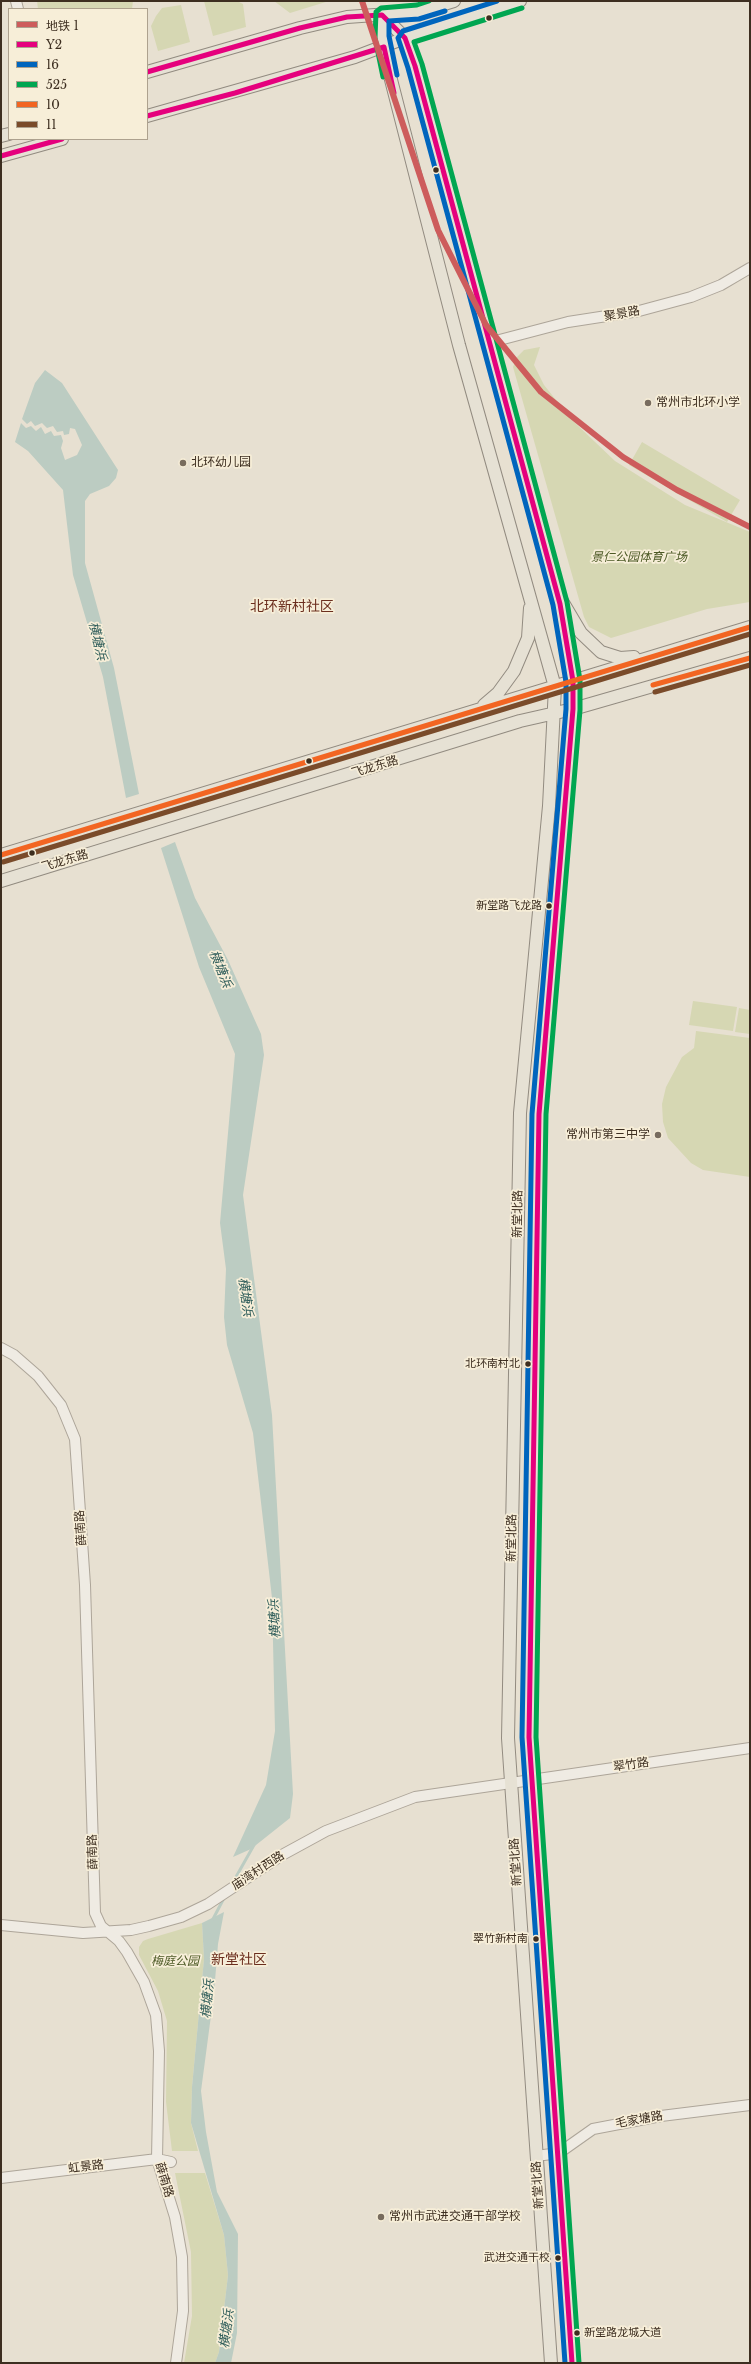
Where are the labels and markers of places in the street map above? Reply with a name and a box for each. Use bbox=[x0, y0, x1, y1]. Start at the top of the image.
unlabelled marker bbox=[484, 13, 494, 23]
unlabelled marker bbox=[431, 165, 441, 175]
place label: 常州市北环小学 bbox=[656, 396, 740, 410]
marker: 常州市北环小学 bbox=[643, 398, 653, 408]
place label: 北环幼儿园 bbox=[191, 456, 251, 470]
marker: 北环幼儿园 bbox=[178, 458, 188, 468]
unlabelled marker bbox=[304, 756, 314, 766]
unlabelled marker bbox=[27, 848, 37, 858]
place label: 新堂路飞龙路 bbox=[476, 899, 542, 913]
marker: 新堂路飞龙路 bbox=[544, 901, 554, 911]
place label: 常州市第三中学 bbox=[566, 1128, 650, 1142]
marker: 常州市第三中学 bbox=[653, 1130, 663, 1140]
place label: 北环南村北 bbox=[465, 1357, 520, 1371]
marker: 北环南村北 bbox=[523, 1359, 533, 1369]
place label: 翠竹新村南 bbox=[473, 1932, 528, 1946]
marker: 翠竹新村南 bbox=[531, 1934, 541, 1944]
place label: 常州市武进交通干部学校 bbox=[389, 2210, 521, 2224]
marker: 常州市武进交通干部学校 bbox=[376, 2212, 386, 2222]
place label: 武进交通干校 bbox=[484, 2251, 550, 2265]
marker: 武进交通干校 bbox=[553, 2253, 563, 2263]
place label: 新堂路龙城大道 bbox=[584, 2326, 661, 2340]
marker: 新堂路龙城大道 bbox=[572, 2328, 582, 2338]

